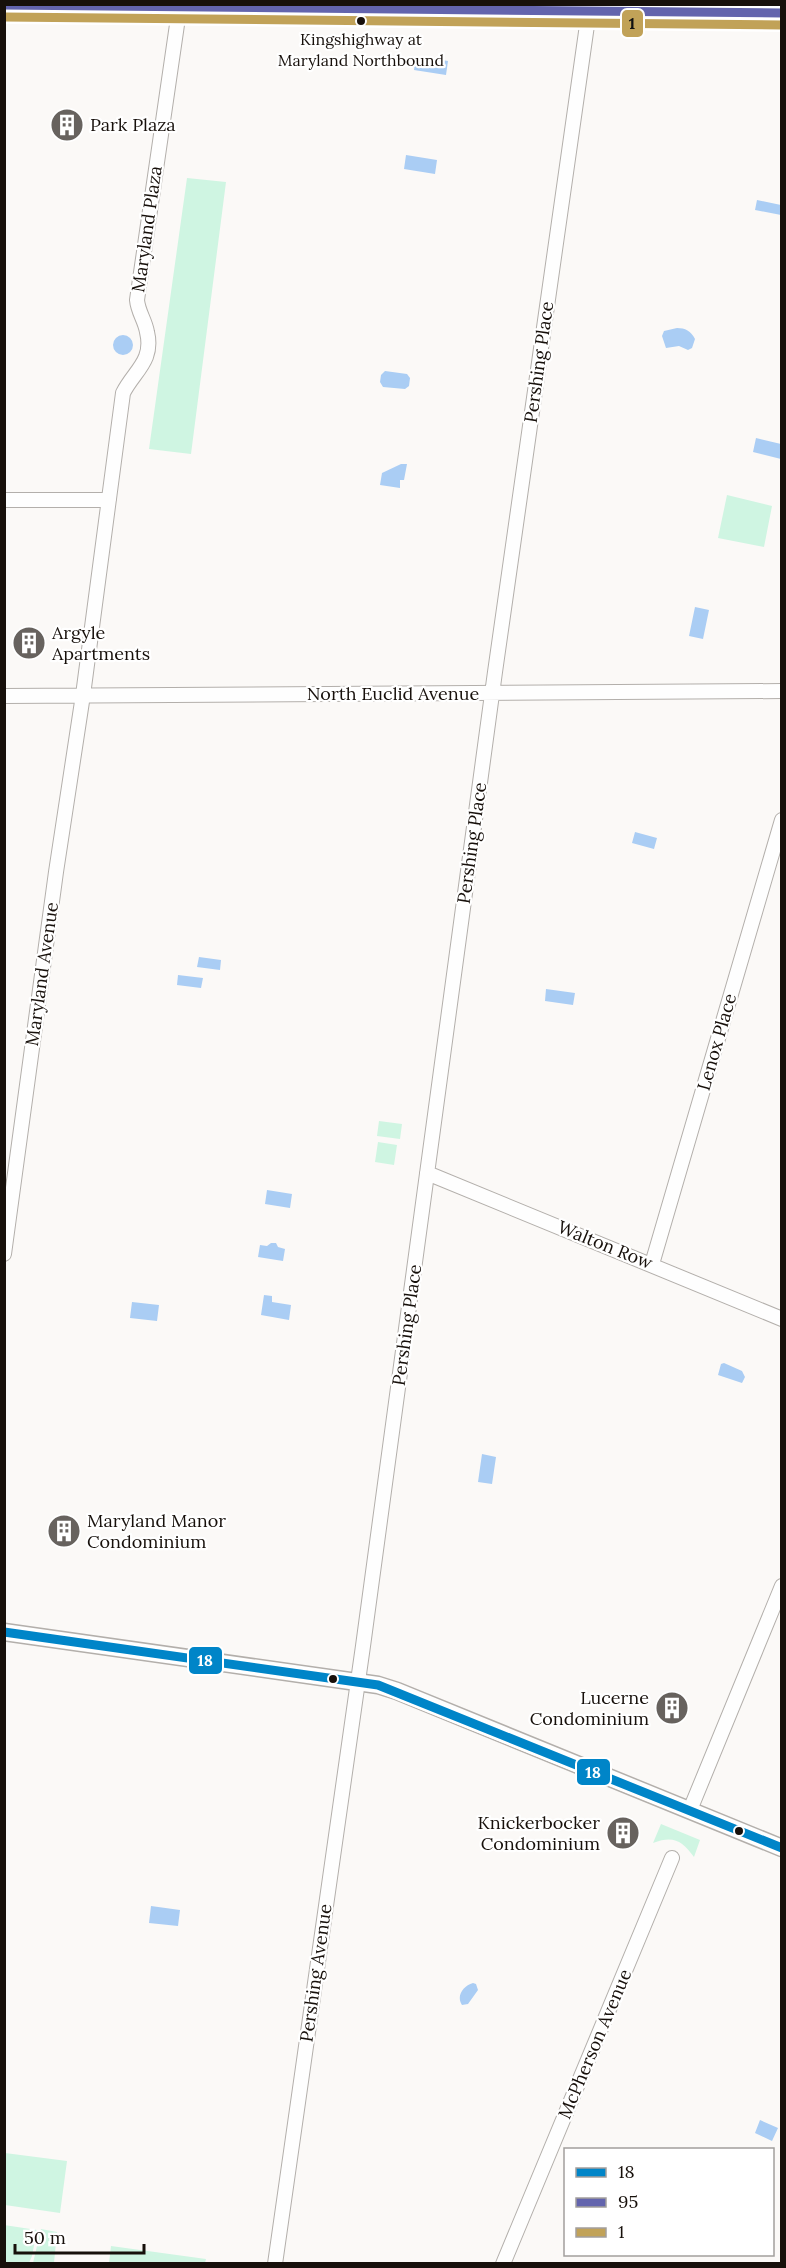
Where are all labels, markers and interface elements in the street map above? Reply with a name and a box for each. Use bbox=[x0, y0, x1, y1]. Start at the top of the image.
line badge: 1 bbox=[621, 9, 644, 38]
text: 1 bbox=[629, 13, 635, 33]
marker: Kingshighway at Maryland Northbound bbox=[355, 15, 367, 27]
place label: Kingshighway at Maryland Northbound bbox=[278, 29, 445, 70]
building icon: Park Plaza bbox=[49, 107, 85, 143]
place label: Park Plaza bbox=[90, 113, 176, 136]
street label: Maryland Plaza bbox=[126, 164, 167, 294]
street label: Pershing Place bbox=[519, 300, 558, 424]
place label: Argyle Apartments bbox=[51, 621, 150, 665]
building icon: Argyle Apartments bbox=[11, 625, 47, 661]
street label: North Euclid Avenue bbox=[307, 682, 479, 705]
street label: Pershing Place bbox=[452, 781, 491, 905]
street label: Maryland Avenue bbox=[20, 900, 63, 1047]
street label: Lenox Place bbox=[692, 990, 741, 1093]
street label: Walton Row bbox=[554, 1215, 657, 1274]
street label: Pershing Place bbox=[387, 1263, 426, 1387]
place label: Maryland Manor Condominium bbox=[87, 1509, 226, 1553]
building icon: Maryland Manor Condominium bbox=[46, 1513, 82, 1549]
line badge: 18 bbox=[188, 1646, 223, 1675]
text: 18 bbox=[197, 1650, 213, 1670]
unlabelled marker bbox=[327, 1673, 339, 1685]
place label: Lucerne Condominium bbox=[530, 1686, 649, 1730]
building icon: Lucerne Condominium bbox=[654, 1690, 690, 1726]
line badge: 18 bbox=[576, 1758, 611, 1786]
text: 18 bbox=[585, 1762, 601, 1782]
place label: Knickerbocker Condominium bbox=[477, 1811, 600, 1855]
building icon: Knickerbocker Condominium bbox=[605, 1815, 641, 1851]
unlabelled marker bbox=[733, 1825, 745, 1837]
street label: Pershing Avenue bbox=[294, 1902, 337, 2043]
street label: McPherson Avenue bbox=[553, 1965, 637, 2122]
legend bbox=[564, 2148, 774, 2256]
text: 18 bbox=[618, 2160, 635, 2183]
text: 95 bbox=[618, 2190, 638, 2213]
scale bar bbox=[15, 2217, 144, 2255]
text: 1 bbox=[618, 2220, 625, 2243]
text: 50 m bbox=[24, 2226, 66, 2249]

